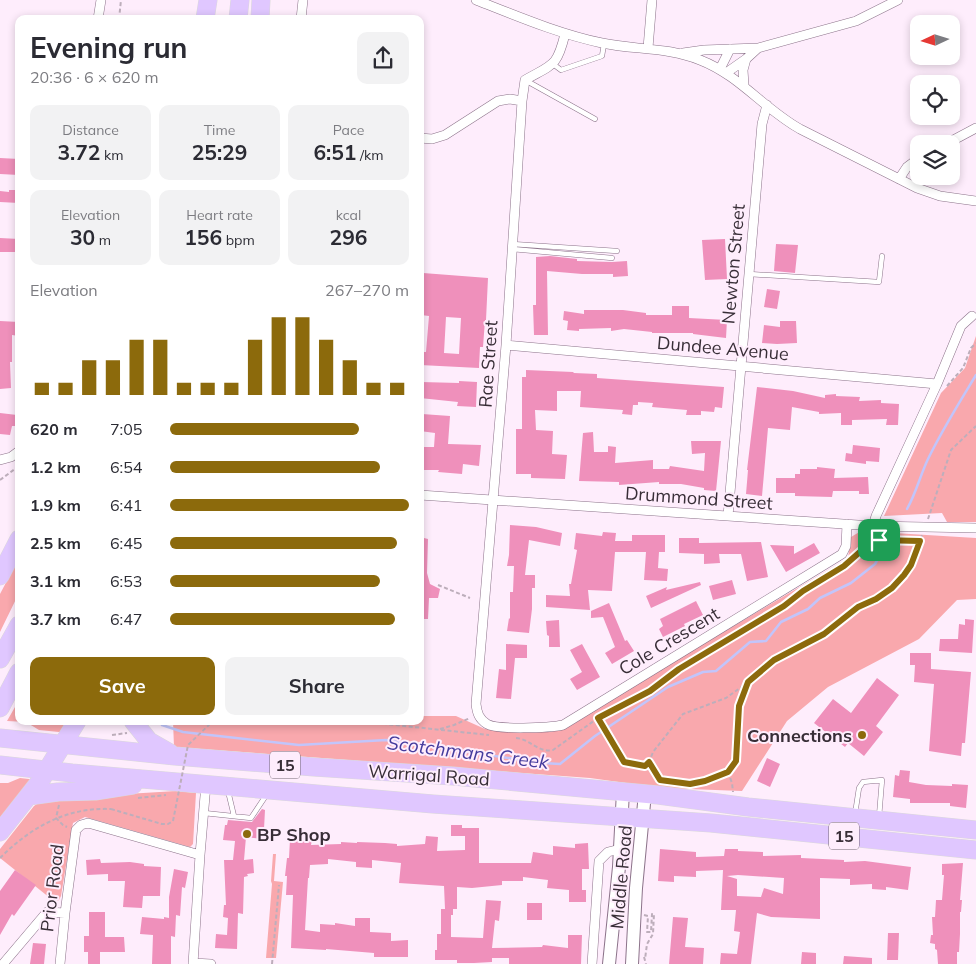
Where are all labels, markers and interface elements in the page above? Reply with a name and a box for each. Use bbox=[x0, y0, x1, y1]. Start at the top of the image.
north arrow bbox=[910, 15, 960, 65]
map controls bbox=[910, 15, 960, 185]
text: Evening run bbox=[30, 30, 187, 65]
button: share bbox=[357, 32, 409, 84]
text: 20:36 · 6 × 620 m bbox=[30, 67, 159, 87]
button: locate bbox=[910, 75, 960, 125]
text: Distance bbox=[62, 121, 119, 139]
text: Time bbox=[204, 121, 235, 139]
text: Pace bbox=[333, 121, 364, 139]
button: layers bbox=[910, 135, 960, 185]
text: 3.72 bbox=[57, 139, 100, 165]
text: 25:29 bbox=[192, 139, 247, 165]
text: 6:51 bbox=[313, 139, 356, 165]
text: km bbox=[100, 146, 124, 164]
text: /km bbox=[356, 146, 384, 164]
street label: Newton Street bbox=[716, 203, 750, 325]
text: Elevation bbox=[61, 206, 120, 224]
text: Heart rate bbox=[186, 206, 253, 224]
text: kcal bbox=[336, 206, 361, 224]
text: 30 bbox=[70, 224, 95, 250]
text: 156 bbox=[184, 224, 222, 250]
text: 296 bbox=[330, 224, 367, 250]
text: m bbox=[95, 231, 111, 249]
text: bpm bbox=[222, 231, 255, 249]
text: Elevation bbox=[30, 280, 98, 300]
text: 267–270 m bbox=[325, 280, 409, 300]
street label: Rae Street bbox=[473, 320, 503, 408]
street label: Dundee Avenue bbox=[656, 331, 790, 365]
text: 620 m bbox=[30, 419, 78, 439]
text: 7:05 bbox=[110, 419, 142, 439]
text: 1.2 km bbox=[30, 457, 81, 477]
text: 6:54 bbox=[110, 457, 142, 477]
street label: Drummond Street bbox=[624, 481, 774, 515]
text: 1.9 km bbox=[30, 495, 81, 515]
text: 6:41 bbox=[110, 495, 142, 515]
pin bbox=[858, 519, 900, 561]
icon: arrive bbox=[865, 526, 893, 554]
text: 2.5 km bbox=[30, 533, 81, 553]
text: 6:45 bbox=[110, 533, 142, 553]
text: 3.1 km bbox=[30, 571, 81, 591]
text: 6:53 bbox=[110, 571, 142, 591]
street label: Cole Crescent bbox=[614, 602, 724, 680]
text: 3.7 km bbox=[30, 609, 81, 629]
text: 6:47 bbox=[110, 609, 142, 629]
button: Save bbox=[30, 657, 215, 715]
button: Share bbox=[225, 657, 409, 715]
place label: Connections bbox=[747, 724, 852, 747]
marker: Connections bbox=[856, 729, 868, 741]
water label: Scotchmans Creek bbox=[386, 730, 551, 774]
road number: 15 bbox=[270, 752, 300, 778]
street label: Warrigal Road bbox=[367, 759, 491, 791]
road number: 15 bbox=[829, 822, 859, 849]
place label: BP Shop bbox=[257, 823, 331, 846]
street label: Middle Road bbox=[605, 824, 637, 930]
marker: BP Shop bbox=[241, 828, 253, 840]
street label: Prior Road bbox=[35, 843, 69, 933]

